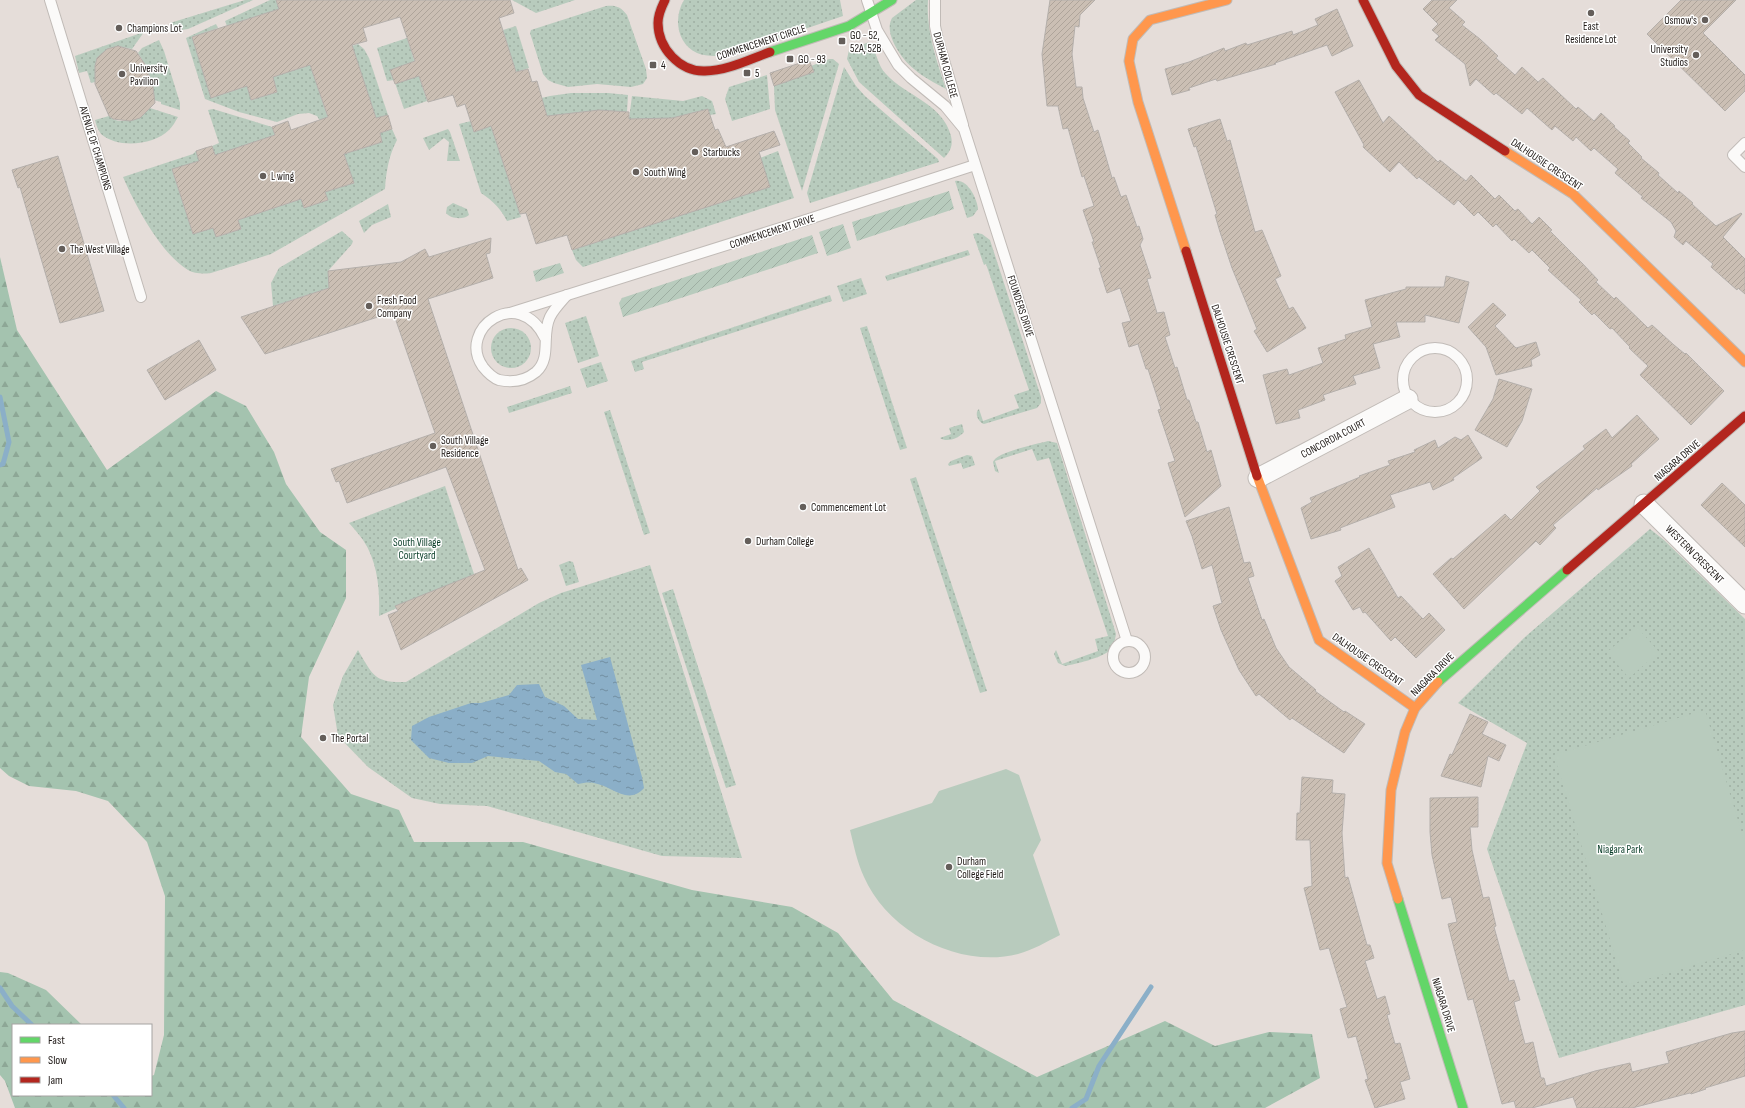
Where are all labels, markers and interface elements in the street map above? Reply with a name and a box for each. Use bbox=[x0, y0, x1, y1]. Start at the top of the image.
marker: East Residence Lot bbox=[1586, 8, 1596, 18]
place label: Osmow's bbox=[1664, 14, 1697, 27]
marker: Osmow's bbox=[1700, 15, 1710, 25]
place label: East Residence Lot bbox=[1565, 20, 1617, 46]
place label: Champions Lot bbox=[127, 22, 182, 35]
street label: COMMENCEMENT CIRCLE bbox=[715, 22, 807, 63]
marker: Champions Lot bbox=[114, 23, 124, 33]
place label: GO - 52, 52A, 52B bbox=[850, 29, 882, 55]
street label: DURHAM COLLEGE bbox=[930, 31, 961, 100]
marker: GO - 52, 52A, 52B bbox=[837, 36, 847, 46]
place label: University Studios bbox=[1651, 43, 1689, 69]
marker: University Studios bbox=[1691, 50, 1701, 60]
place label: GO - 93 bbox=[798, 53, 826, 66]
marker: GO - 93 bbox=[785, 54, 795, 64]
place label: 4 bbox=[661, 59, 666, 72]
marker: 4 bbox=[648, 60, 658, 70]
place label: University Pavilion bbox=[130, 62, 168, 88]
place label: 5 bbox=[755, 67, 759, 80]
marker: 5 bbox=[742, 68, 752, 78]
marker: University Pavilion bbox=[117, 69, 127, 79]
street label: AVENUE OF CHAMPIONS bbox=[76, 103, 115, 192]
street label: DALHOUSIE CRESCENT bbox=[1509, 136, 1585, 193]
place label: Starbucks bbox=[703, 146, 740, 159]
marker: Starbucks bbox=[690, 147, 700, 157]
place label: South Wing bbox=[644, 166, 687, 179]
marker: South Wing bbox=[631, 167, 641, 177]
place label: L wing bbox=[271, 170, 295, 183]
marker: L wing bbox=[258, 171, 268, 181]
street label: COMMENCEMENT DRIVE bbox=[728, 212, 816, 251]
place label: The West Village bbox=[70, 243, 130, 256]
marker: The West Village bbox=[57, 244, 67, 254]
street label: FOUNDERS DRIVE bbox=[1004, 274, 1037, 339]
place label: Fresh Food Company bbox=[377, 294, 417, 320]
marker: Fresh Food Company bbox=[364, 301, 374, 311]
street label: DALHOUSIE CRESCENT bbox=[1208, 303, 1247, 386]
street label: CONCORDIA COURT bbox=[1299, 416, 1368, 461]
place label: South Village Residence bbox=[441, 434, 489, 460]
street label: NIAGARA DRIVE bbox=[1652, 437, 1703, 484]
marker: South Village Residence bbox=[428, 441, 438, 451]
place label: Commencement Lot bbox=[811, 501, 887, 514]
marker: Commencement Lot bbox=[798, 502, 808, 512]
street label: WESTERN CRESCENT bbox=[1663, 522, 1727, 587]
place label: Durham College bbox=[756, 535, 814, 548]
park label: South Village Courtyard bbox=[393, 536, 441, 562]
marker: Durham College bbox=[743, 536, 753, 546]
street label: DALHOUSIE CRESCENT bbox=[1330, 630, 1406, 689]
street label: NIAGARA DRIVE bbox=[1408, 650, 1457, 699]
place label: The Portal bbox=[331, 732, 368, 745]
marker: The Portal bbox=[318, 733, 328, 743]
park label: Niagara Park bbox=[1597, 843, 1644, 856]
place label: Durham College Field bbox=[957, 855, 1004, 881]
marker: Durham College Field bbox=[944, 862, 954, 872]
street label: NIAGARA DRIVE bbox=[1429, 976, 1458, 1034]
legend bbox=[12, 1024, 152, 1096]
text: Fast bbox=[48, 1033, 65, 1048]
text: Slow bbox=[48, 1053, 67, 1068]
text: Jam bbox=[47, 1073, 63, 1088]

